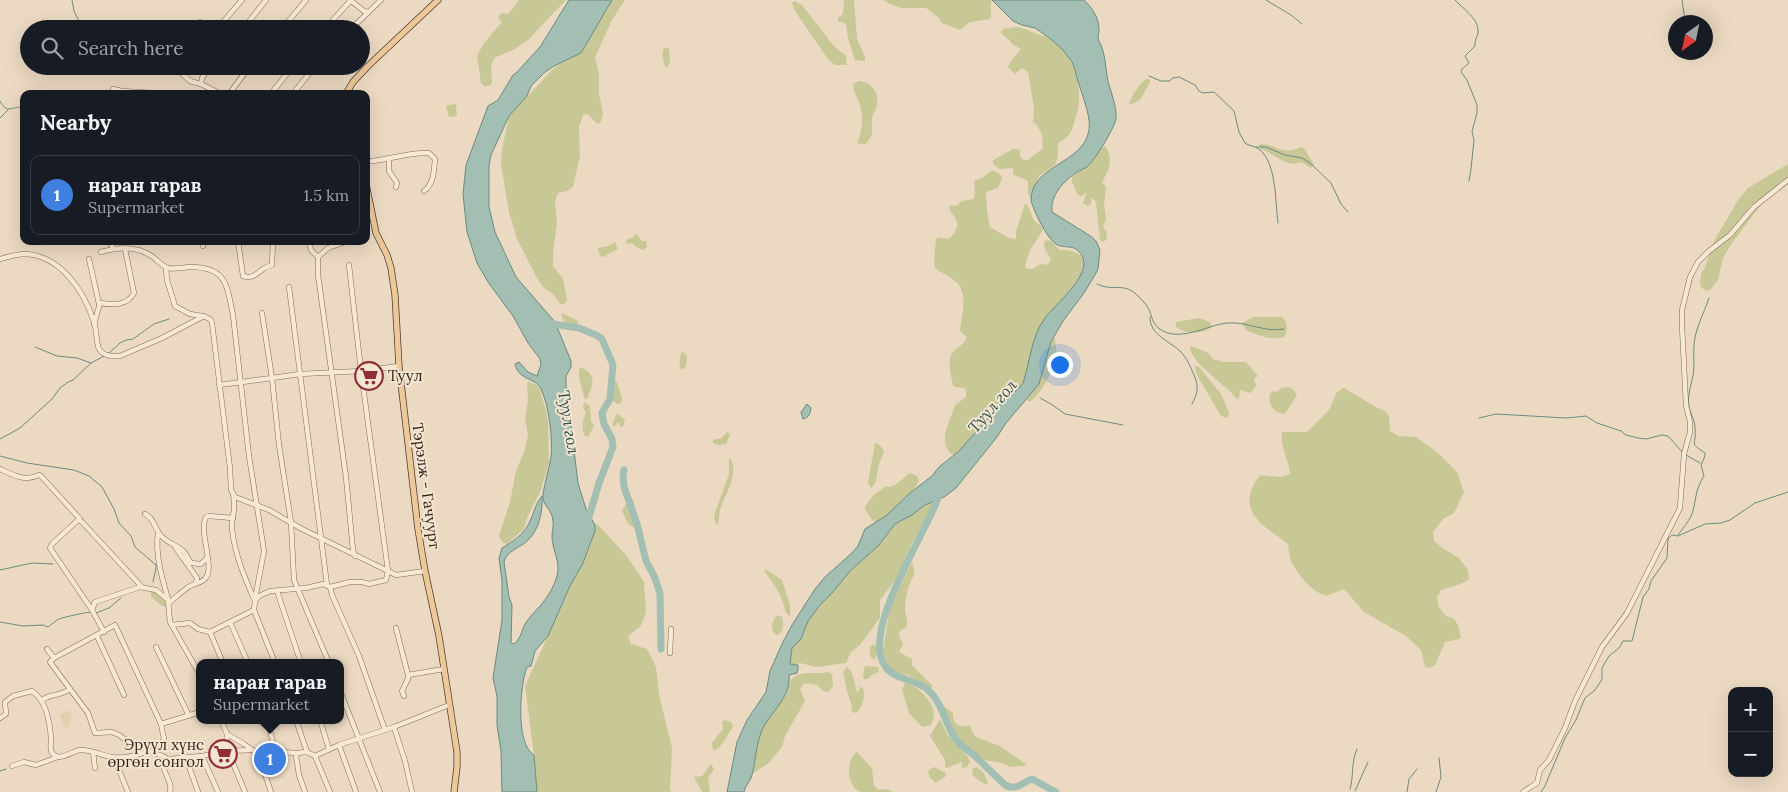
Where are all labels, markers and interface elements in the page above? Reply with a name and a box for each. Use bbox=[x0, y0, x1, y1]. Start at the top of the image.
north arrow bbox=[1668, 15, 1713, 60]
search box bbox=[20, 20, 370, 75]
icon: search bbox=[38, 34, 66, 62]
text: Search here bbox=[78, 36, 184, 60]
text: Nearby bbox=[40, 109, 111, 136]
text: наран гарав bbox=[88, 173, 201, 197]
text: 1 bbox=[54, 185, 60, 205]
text: 1.5 km bbox=[303, 185, 349, 205]
text: Supermarket bbox=[88, 197, 184, 217]
your location bbox=[1047, 352, 1073, 378]
supermarket icon: Туул bbox=[354, 361, 384, 391]
place label: Туул bbox=[388, 366, 423, 385]
water label: Туул гол bbox=[963, 375, 1021, 437]
water label: Туул гол bbox=[554, 389, 584, 456]
street label: Тэрэлж - Гачуурт bbox=[408, 422, 445, 551]
popup bbox=[196, 659, 344, 724]
text: наран гарав bbox=[213, 670, 327, 694]
map controls bbox=[1728, 687, 1773, 777]
button: + bbox=[1728, 687, 1773, 732]
text: Supermarket bbox=[213, 694, 310, 714]
button: − bbox=[1728, 732, 1773, 777]
place label: Эрүүл хүнс өргөн сонгол bbox=[107, 735, 204, 771]
supermarket icon: Эрүүл хүнс өргөн сонгол bbox=[208, 739, 238, 769]
pin: 1 bbox=[254, 740, 286, 778]

